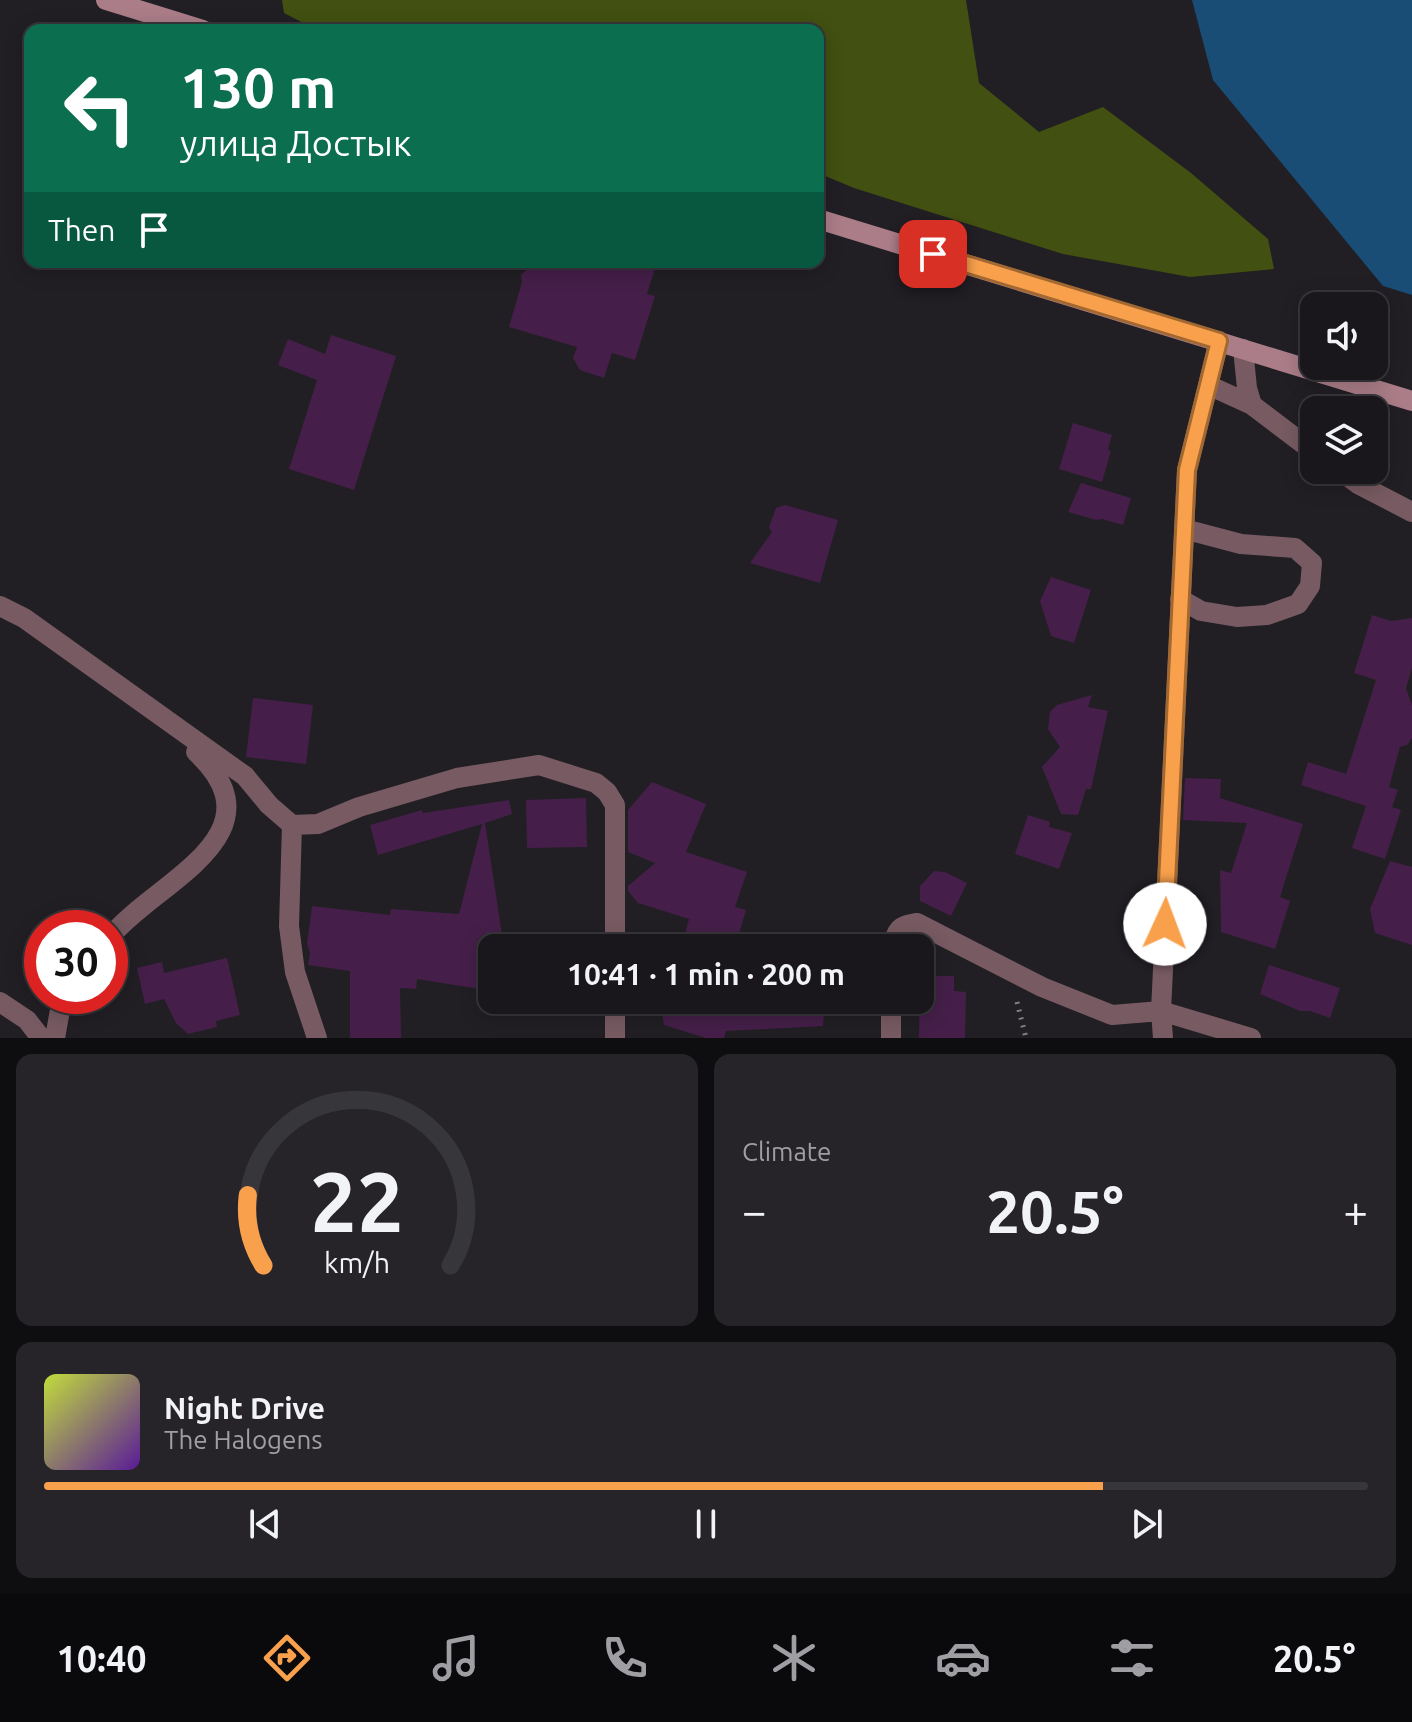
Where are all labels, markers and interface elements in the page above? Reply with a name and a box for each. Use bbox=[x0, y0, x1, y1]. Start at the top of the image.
icon: left bbox=[48, 56, 152, 160]
text: 130 m bbox=[180, 56, 336, 119]
text: улица Достык bbox=[180, 122, 411, 163]
icon: arrive bbox=[132, 208, 176, 252]
text: Then bbox=[48, 213, 116, 247]
pin bbox=[899, 220, 967, 288]
icon: arrive bbox=[911, 232, 955, 276]
map controls bbox=[1300, 292, 1388, 484]
button: sound bbox=[1300, 292, 1388, 380]
button: layers bbox=[1300, 396, 1388, 484]
position arrow bbox=[1123, 882, 1207, 966]
speed limit sign: 30 bbox=[24, 910, 128, 1014]
text: 10:41 · 1 min · 200 m bbox=[567, 957, 845, 991]
text: Climate bbox=[742, 1137, 831, 1166]
text: 22 bbox=[310, 1154, 404, 1248]
text: 20.5° bbox=[986, 1177, 1124, 1244]
text: − bbox=[742, 1186, 767, 1235]
text: + bbox=[1343, 1186, 1368, 1235]
text: km/h bbox=[324, 1246, 390, 1278]
text: Night Drive bbox=[164, 1391, 325, 1425]
text: The Halogens bbox=[164, 1425, 323, 1454]
icon: previous bbox=[243, 1502, 287, 1546]
icon: pause bbox=[684, 1502, 728, 1546]
icon: next bbox=[1125, 1502, 1169, 1546]
icon: directions bbox=[259, 1630, 315, 1686]
icon: music bbox=[428, 1630, 484, 1686]
icon: phone bbox=[597, 1630, 653, 1686]
icon: climate bbox=[766, 1630, 822, 1686]
icon: car bbox=[935, 1630, 991, 1686]
icon: filters bbox=[1104, 1630, 1160, 1686]
text: 10:40 bbox=[56, 1638, 147, 1679]
text: 20.5° bbox=[1273, 1638, 1355, 1679]

